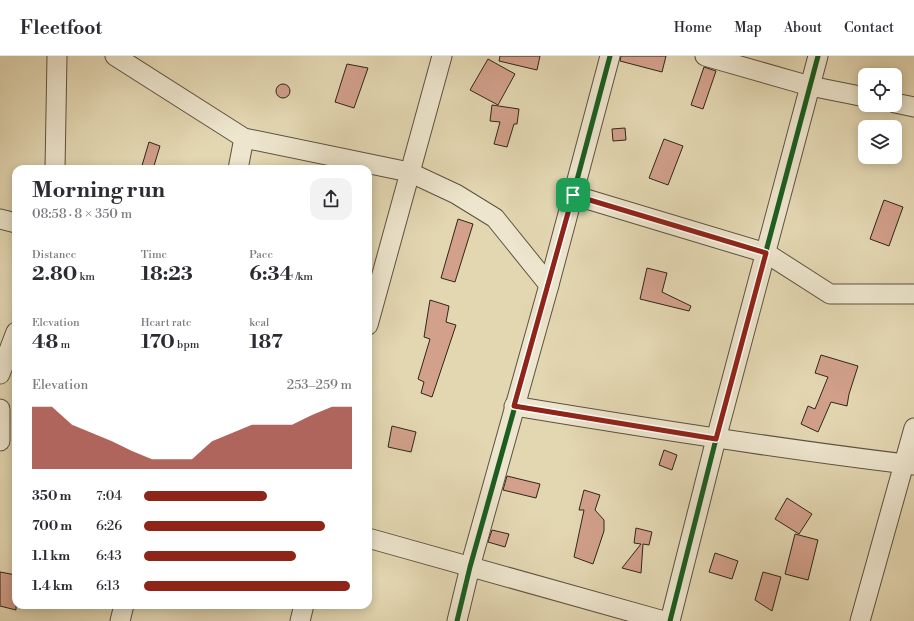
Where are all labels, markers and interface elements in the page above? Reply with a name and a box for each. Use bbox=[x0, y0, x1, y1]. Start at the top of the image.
text: Fleetfoot bbox=[20, 16, 102, 40]
text: Home bbox=[674, 19, 712, 37]
text: Map bbox=[734, 19, 762, 37]
text: About bbox=[784, 19, 822, 37]
text: Contact bbox=[844, 19, 894, 37]
map controls bbox=[858, 68, 902, 164]
button: locate bbox=[858, 68, 902, 112]
button: layers bbox=[858, 120, 902, 164]
text: Morning run bbox=[32, 177, 165, 204]
button: share bbox=[310, 178, 352, 220]
pin bbox=[556, 178, 590, 212]
icon: arrive bbox=[562, 184, 584, 206]
text: 08:58 · 8 × 350 m bbox=[32, 206, 132, 222]
text: Distance bbox=[32, 248, 76, 262]
text: Time bbox=[141, 248, 167, 262]
text: Pace bbox=[249, 248, 273, 262]
text: 2.80 bbox=[32, 262, 77, 287]
text: 18:23 bbox=[141, 262, 193, 287]
text: 6:34 bbox=[249, 262, 293, 287]
text: km bbox=[77, 270, 95, 284]
text: /km bbox=[293, 270, 313, 284]
text: Elevation bbox=[32, 316, 80, 330]
text: Heart rate bbox=[141, 316, 191, 330]
text: kcal bbox=[249, 316, 269, 330]
text: 48 bbox=[32, 330, 58, 355]
text: 170 bbox=[141, 330, 175, 355]
text: 187 bbox=[249, 330, 283, 355]
text: m bbox=[58, 338, 70, 352]
text: bpm bbox=[175, 338, 199, 352]
text: Elevation bbox=[32, 377, 88, 393]
text: 253–259 m bbox=[287, 377, 352, 393]
text: 350 m bbox=[32, 488, 71, 504]
text: 7:04 bbox=[96, 488, 122, 504]
text: 700 m bbox=[32, 518, 72, 534]
text: 6:26 bbox=[96, 518, 122, 534]
text: 1.1 km bbox=[32, 548, 70, 564]
text: 6:43 bbox=[96, 548, 122, 564]
text: 1.4 km bbox=[32, 578, 73, 594]
text: 6:13 bbox=[96, 578, 120, 594]

